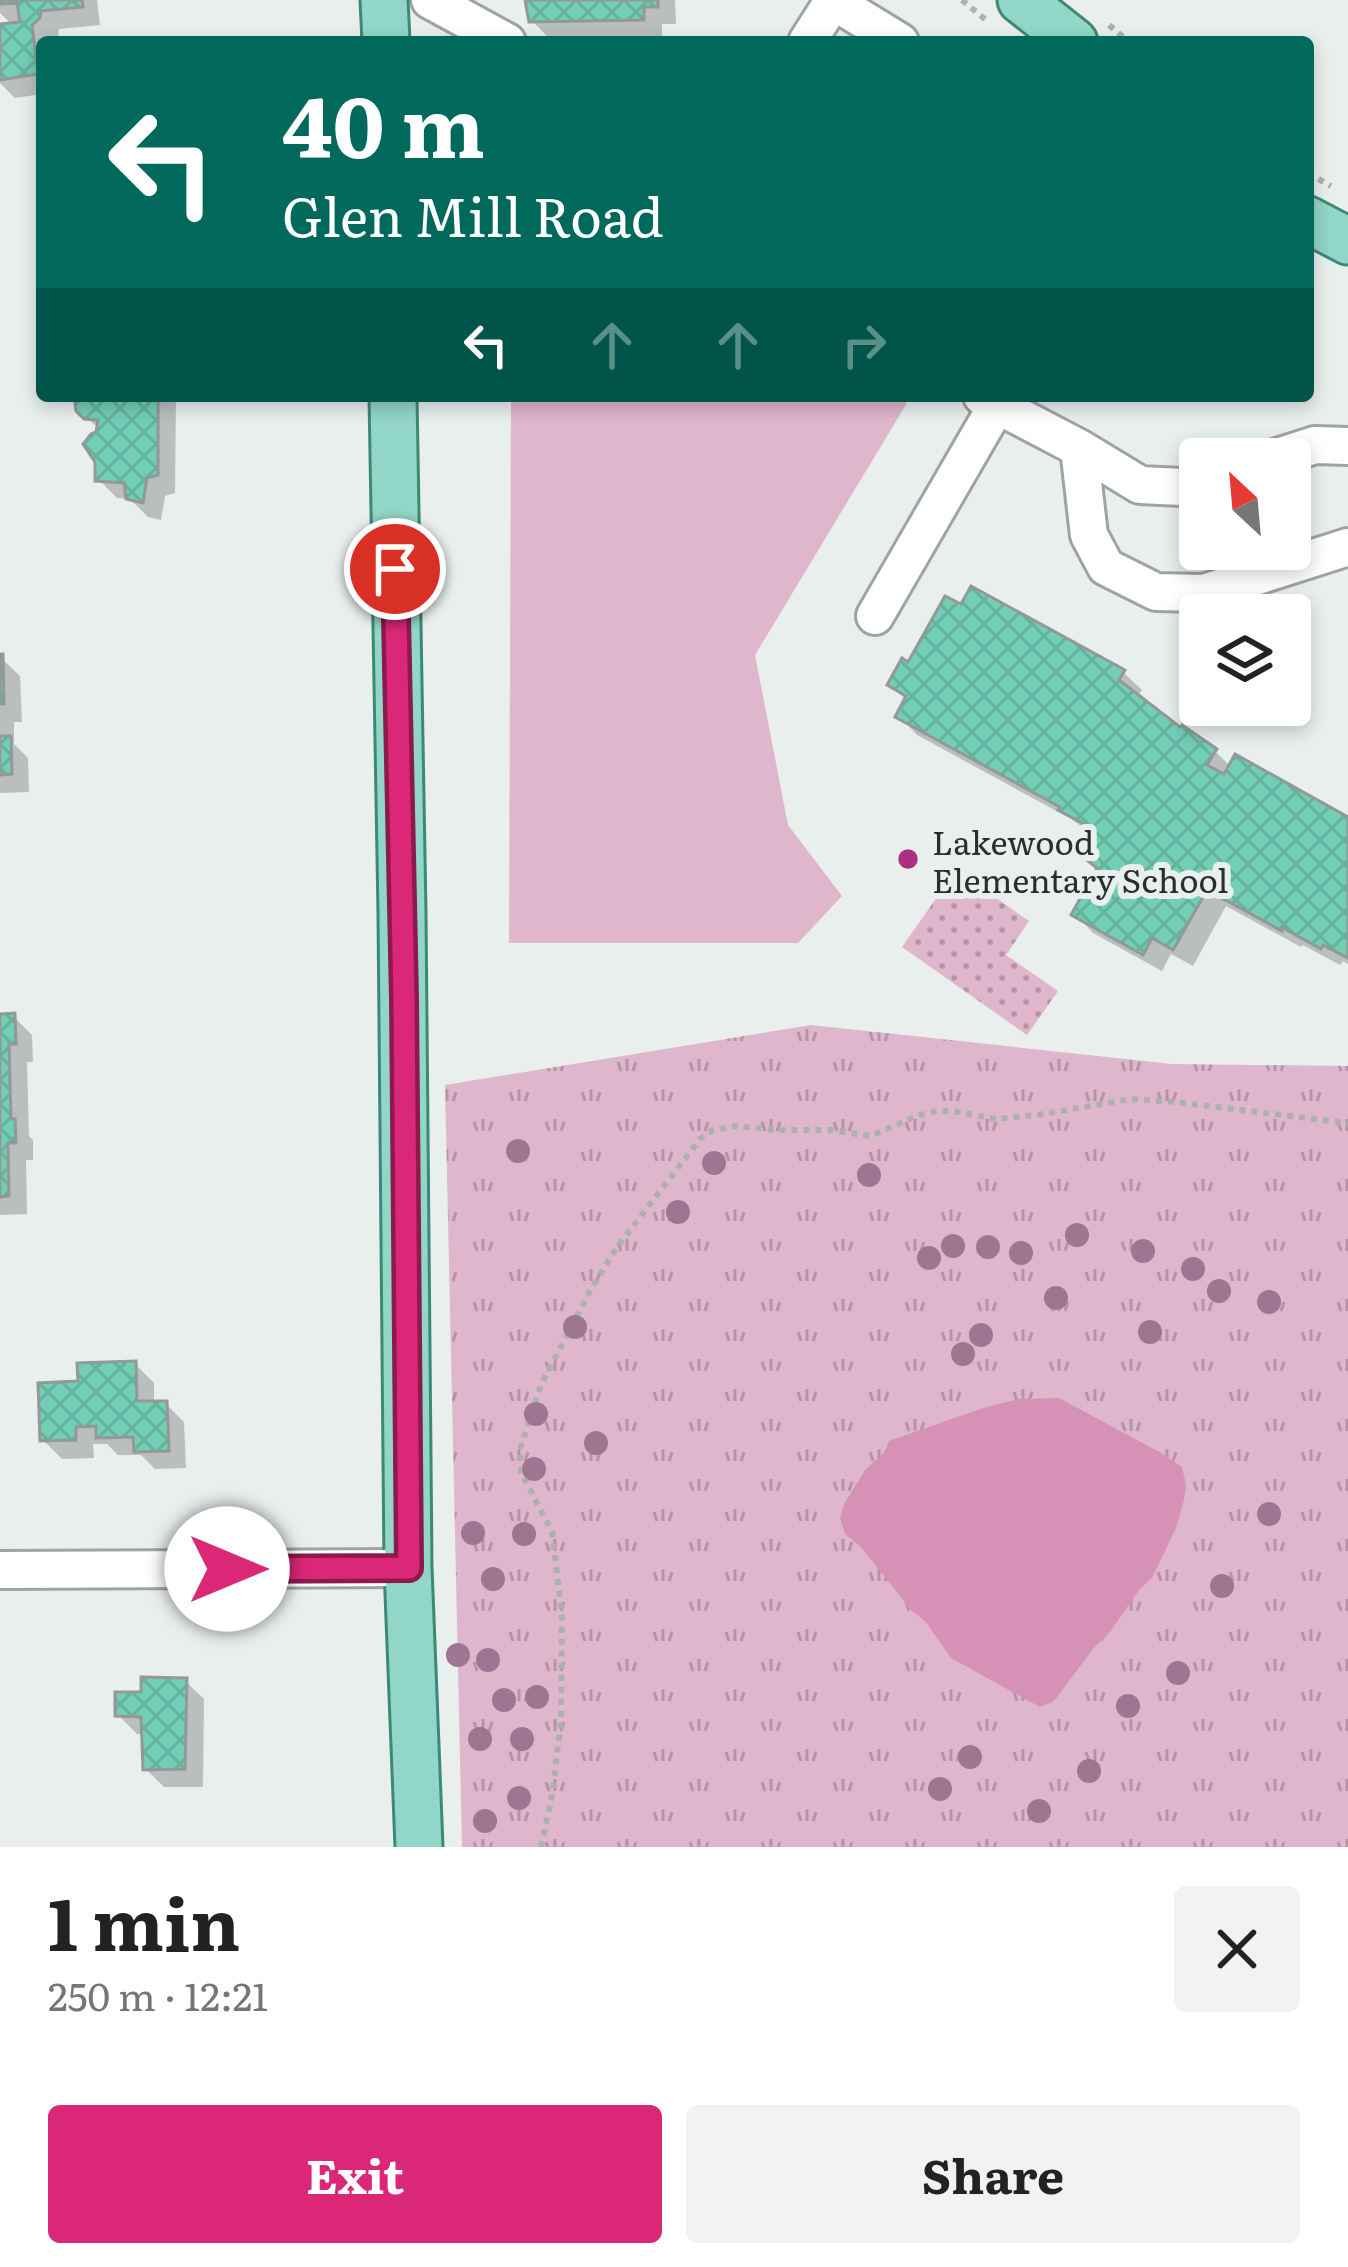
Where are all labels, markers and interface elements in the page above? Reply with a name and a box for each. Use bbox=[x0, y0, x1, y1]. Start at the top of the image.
text: 40 m bbox=[282, 59, 485, 184]
icon: left bbox=[84, 84, 240, 240]
text: Glen Mill Road bbox=[282, 173, 664, 254]
icon: left bbox=[453, 312, 519, 378]
icon: ahead bbox=[579, 312, 645, 378]
icon: ahead bbox=[705, 312, 771, 378]
icon: right bbox=[831, 312, 897, 378]
north arrow bbox=[1179, 438, 1311, 570]
map controls bbox=[1179, 438, 1311, 726]
pin bbox=[344, 518, 446, 620]
icon: arrive bbox=[362, 536, 428, 602]
button: layers bbox=[1179, 594, 1311, 726]
place label: Lakewood Elementary School bbox=[932, 816, 1228, 903]
marker: Lakewood Elementary School bbox=[895, 846, 921, 872]
position arrow bbox=[164, 1506, 290, 1632]
text: 1 min bbox=[48, 1866, 240, 1973]
button: close bbox=[1174, 1886, 1300, 2012]
text: 250 m · 12:21 bbox=[48, 1965, 268, 2023]
button: Exit bbox=[48, 2105, 662, 2243]
button: Share bbox=[686, 2105, 1300, 2243]

